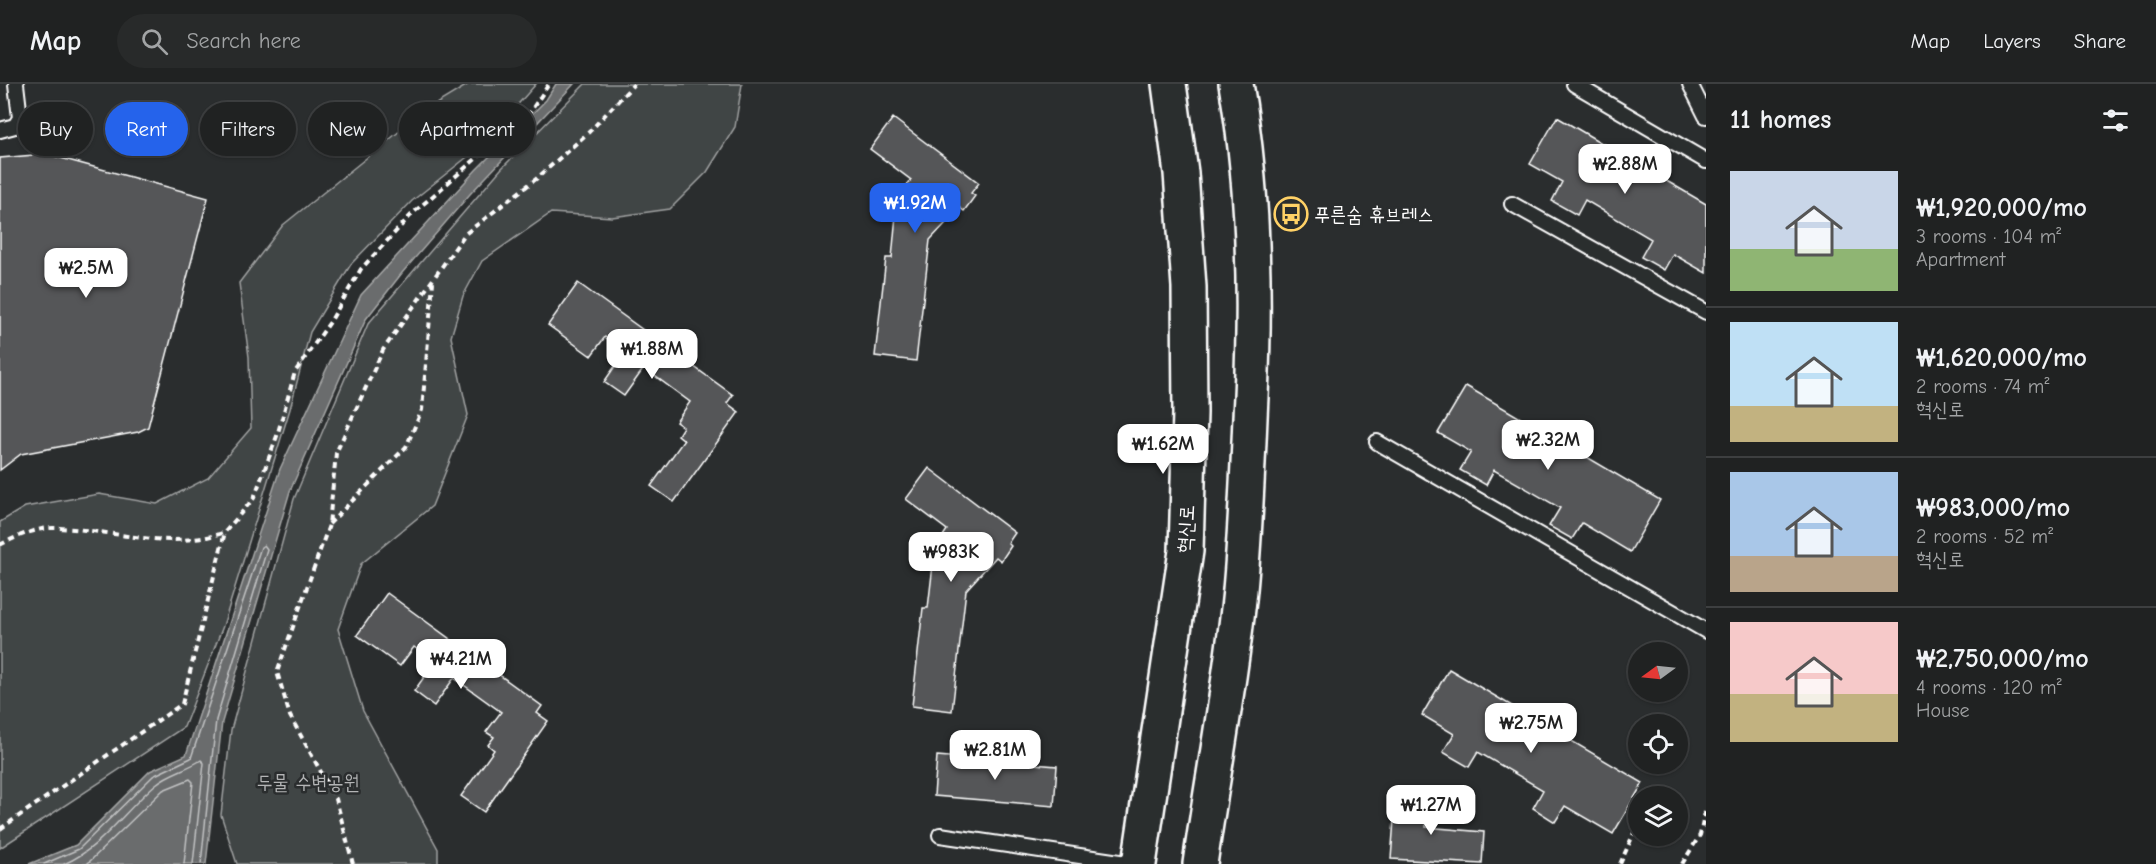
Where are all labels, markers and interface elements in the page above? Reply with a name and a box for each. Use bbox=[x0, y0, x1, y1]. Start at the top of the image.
search box bbox=[117, 14, 537, 68]
text: Map bbox=[30, 25, 81, 57]
icon: search bbox=[138, 25, 171, 58]
text: Search here bbox=[186, 28, 301, 54]
text: Map bbox=[1911, 29, 1950, 53]
text: Layers bbox=[1983, 29, 2041, 53]
text: Share bbox=[2074, 29, 2126, 53]
chip: Buy bbox=[18, 102, 93, 156]
chip: Rent bbox=[105, 102, 188, 156]
chip: Filters bbox=[200, 102, 296, 156]
chip: New bbox=[308, 102, 387, 156]
chip: Apartment bbox=[399, 102, 535, 156]
icon: filters bbox=[2099, 104, 2132, 137]
text: 11 homes bbox=[1730, 105, 1831, 135]
pin: ₩2.88M bbox=[1576, 144, 1674, 195]
text: ₩2.88M bbox=[1592, 152, 1658, 175]
pin: ₩1.92M bbox=[866, 183, 964, 234]
text: ₩1.92M bbox=[884, 191, 946, 214]
text: ₩1,920,000/mo bbox=[1916, 193, 2087, 223]
icon: home bbox=[1778, 195, 1850, 267]
bus stop icon: 푸른숨 휴브레스 bbox=[1273, 196, 1309, 232]
place label: 푸른숨 휴브레스 bbox=[1314, 203, 1433, 226]
text: 3 rooms · 104 m² bbox=[1916, 225, 2061, 248]
pin: ₩2.5M bbox=[44, 248, 128, 299]
text: Apartment bbox=[1916, 248, 2006, 271]
text: ₩2.5M bbox=[58, 256, 114, 279]
pin: ₩1.88M bbox=[603, 329, 701, 380]
text: ₩1.88M bbox=[621, 337, 683, 360]
text: ₩1,620,000/mo bbox=[1916, 343, 2087, 373]
icon: home bbox=[1778, 346, 1850, 418]
text: 2 rooms · 74 m² bbox=[1916, 375, 2049, 398]
text: 혁신로 bbox=[1916, 398, 1964, 421]
pin: ₩2.32M bbox=[1499, 420, 1597, 471]
pin: ₩1.62M bbox=[1114, 424, 1212, 475]
text: ₩2.32M bbox=[1516, 428, 1580, 451]
text: ₩1.62M bbox=[1132, 432, 1194, 455]
text: ₩983,000/mo bbox=[1916, 493, 2070, 523]
icon: home bbox=[1778, 496, 1850, 568]
street label: 혁신로 bbox=[1173, 504, 1199, 554]
text: 2 rooms · 52 m² bbox=[1916, 525, 2053, 548]
pin: ₩983K bbox=[909, 532, 993, 583]
text: ₩983K bbox=[923, 540, 979, 563]
text: 혁신로 bbox=[1916, 548, 1964, 571]
pin: ₩4.21M bbox=[412, 639, 510, 690]
north arrow bbox=[1628, 642, 1688, 702]
map controls bbox=[1628, 642, 1688, 846]
text: ₩2,750,000/mo bbox=[1916, 644, 2089, 674]
icon: home bbox=[1778, 646, 1850, 718]
text: ₩4.21M bbox=[430, 647, 492, 670]
text: 4 rooms · 120 m² bbox=[1916, 676, 2062, 699]
text: House bbox=[1916, 699, 1970, 722]
pin: ₩2.75M bbox=[1482, 703, 1580, 754]
text: ₩2.75M bbox=[1499, 711, 1563, 734]
button: locate bbox=[1628, 714, 1688, 774]
pin: ₩2.81M bbox=[946, 730, 1044, 781]
text: ₩2.81M bbox=[964, 738, 1026, 761]
park label: 두물 수변공원 bbox=[256, 771, 360, 794]
pin: ₩1.27M bbox=[1382, 785, 1480, 836]
button: layers bbox=[1628, 786, 1688, 846]
text: ₩1.27M bbox=[1400, 793, 1462, 816]

